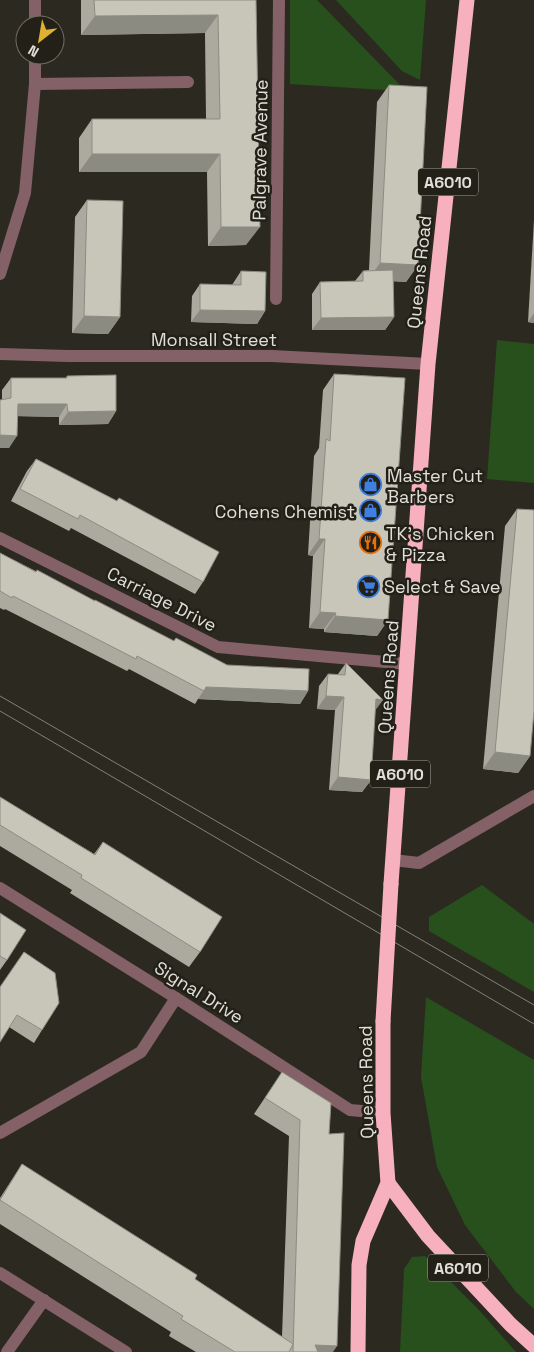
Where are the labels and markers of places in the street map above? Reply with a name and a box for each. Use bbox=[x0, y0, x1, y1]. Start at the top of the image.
place label: Master Cut Barbers bbox=[387, 464, 483, 508]
shop icon: Master Cut Barbers bbox=[359, 473, 383, 497]
shop icon: Cohens Chemist bbox=[359, 499, 383, 523]
place label: Cohens Chemist bbox=[215, 500, 355, 523]
place label: TK's Chicken & Pizza bbox=[386, 522, 495, 566]
restaurant icon: TK's Chicken & Pizza bbox=[358, 531, 382, 555]
supermarket icon: Select & Save bbox=[356, 574, 380, 598]
place label: Select & Save bbox=[384, 575, 500, 598]

